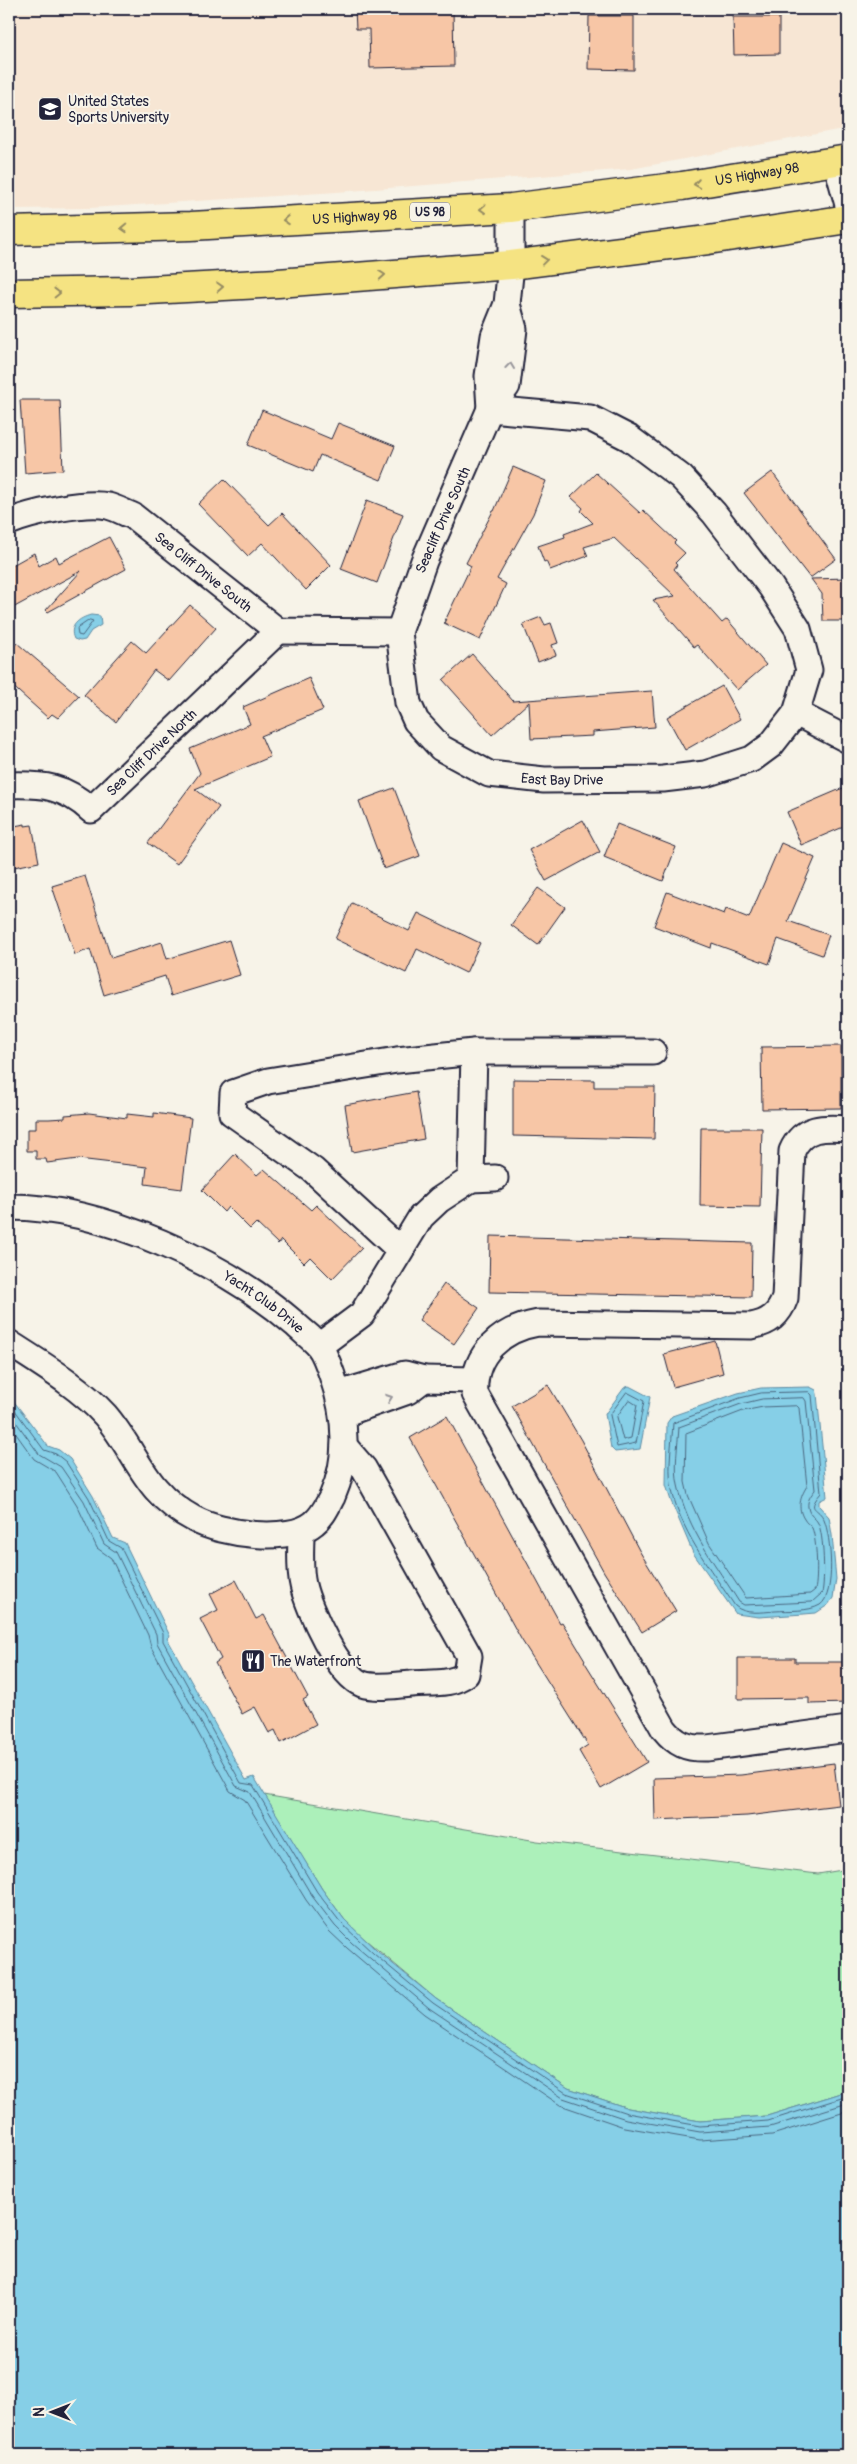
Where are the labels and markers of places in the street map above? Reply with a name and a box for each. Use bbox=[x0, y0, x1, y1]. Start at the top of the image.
place label: United States Sports University bbox=[68, 93, 169, 126]
school or university icon: United States Sports University bbox=[37, 96, 63, 122]
restaurant icon: The Waterfront bbox=[240, 1648, 266, 1674]
place label: The Waterfront bbox=[270, 1653, 361, 1670]

